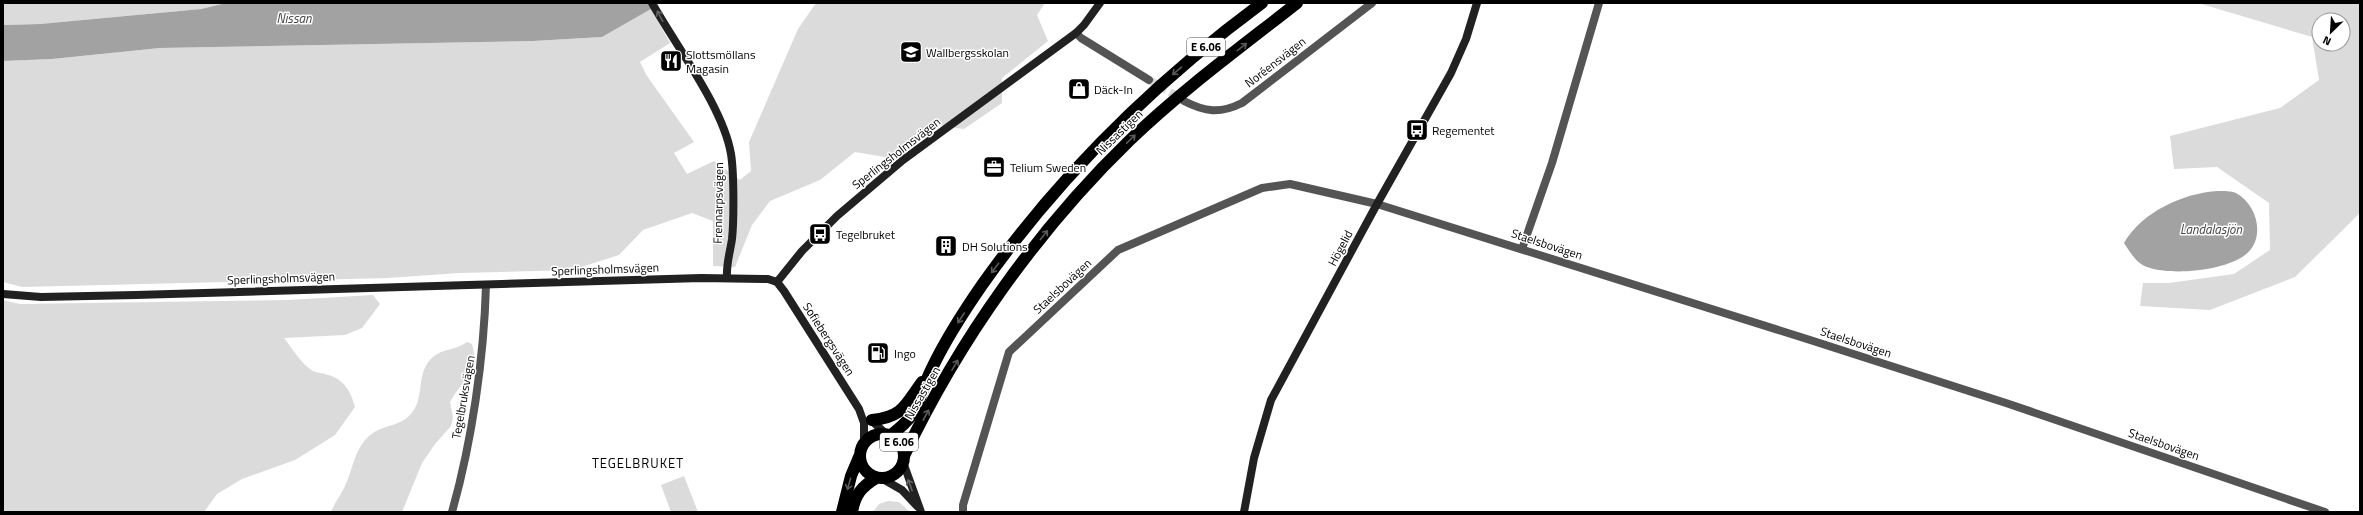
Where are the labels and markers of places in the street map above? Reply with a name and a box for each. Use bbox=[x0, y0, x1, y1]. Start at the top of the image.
school or university icon: Wallbergsskolan bbox=[898, 39, 924, 65]
place label: Wallbergsskolan bbox=[926, 43, 1009, 62]
place label: Slottsmöllans Magasin bbox=[686, 45, 756, 78]
restaurant icon: Slottsmöllans Magasin bbox=[658, 48, 684, 74]
shop icon: Däck-In bbox=[1066, 76, 1092, 102]
place label: Däck-In bbox=[1094, 80, 1133, 99]
bus stop icon: Regementet bbox=[1404, 117, 1430, 143]
place label: Regementet bbox=[1432, 121, 1495, 140]
office icon: Telium Sweden bbox=[981, 154, 1007, 180]
place label: Telium Sweden bbox=[1010, 158, 1086, 177]
bus stop icon: Tegelbruket bbox=[807, 221, 833, 247]
place label: Tegelbruket bbox=[836, 225, 896, 244]
building icon: DH Solutions bbox=[933, 233, 959, 259]
place label: DH Solutions bbox=[962, 237, 1028, 256]
fuel station icon: Ingo bbox=[865, 340, 891, 366]
place label: Ingo bbox=[894, 344, 916, 363]

